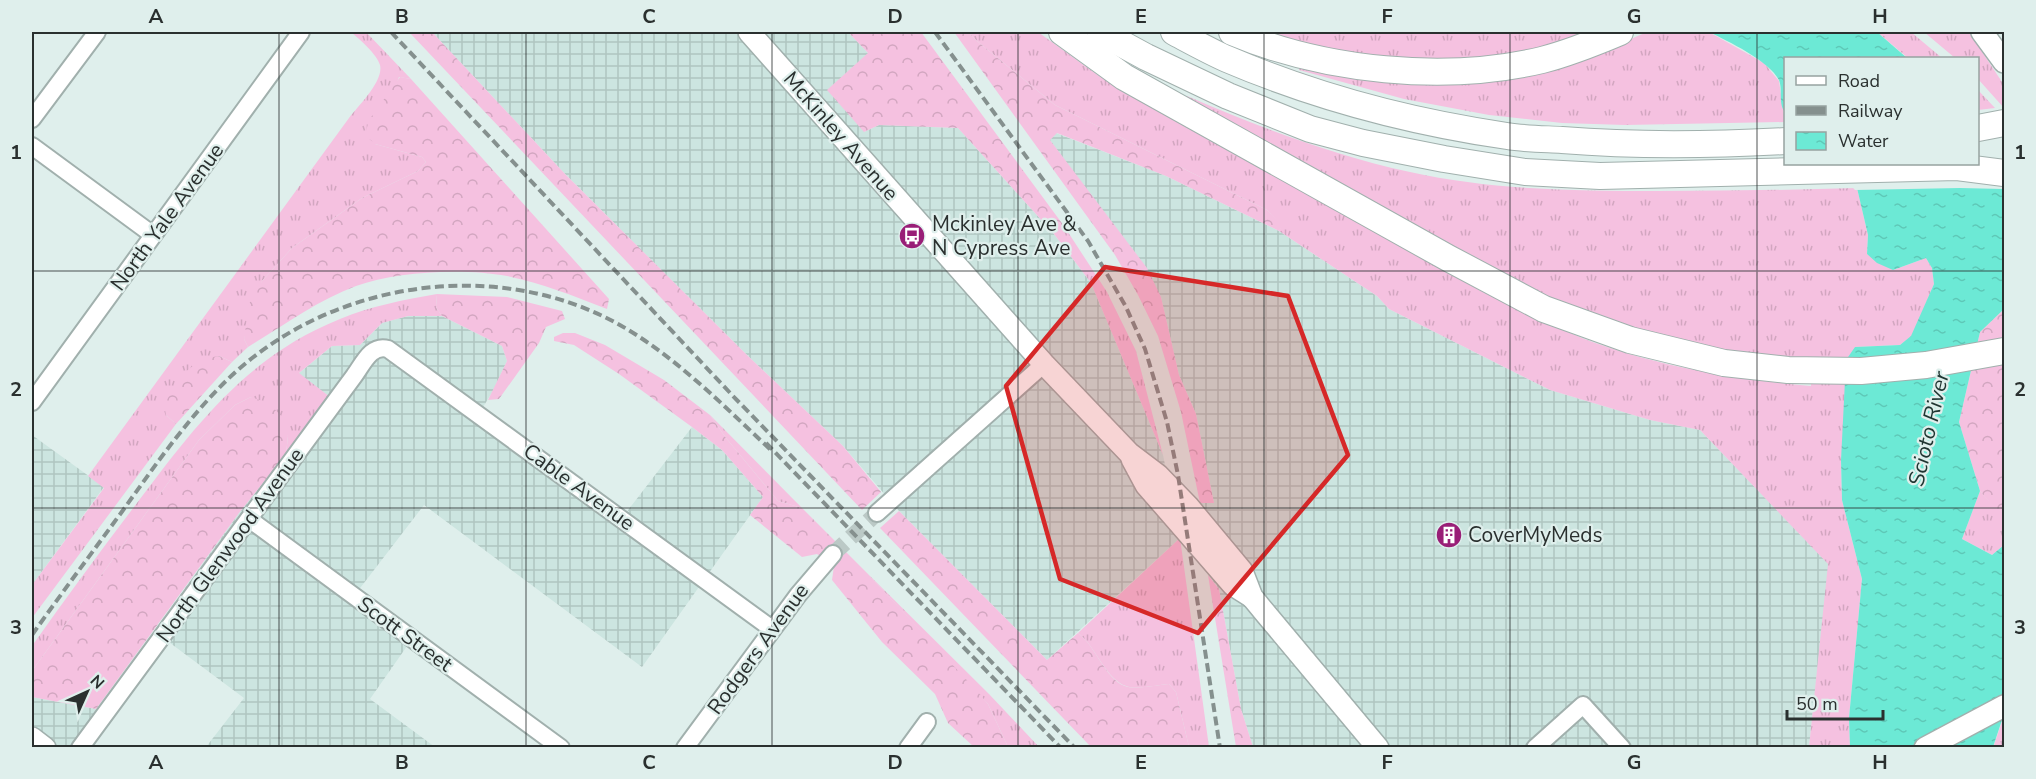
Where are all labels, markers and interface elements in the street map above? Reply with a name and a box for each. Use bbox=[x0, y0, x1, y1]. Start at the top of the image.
text: A bbox=[149, 3, 164, 30]
text: B bbox=[395, 3, 409, 30]
text: C bbox=[642, 3, 656, 30]
text: D bbox=[887, 3, 903, 30]
text: E bbox=[1135, 3, 1147, 30]
text: F bbox=[1381, 3, 1393, 30]
text: G bbox=[1627, 3, 1641, 30]
text: H bbox=[1872, 3, 1888, 30]
legend bbox=[1784, 57, 1979, 165]
street label: McKinley Avenue bbox=[777, 66, 905, 206]
text: Road bbox=[1838, 69, 1880, 93]
text: Railway bbox=[1838, 99, 1903, 123]
text: Water bbox=[1838, 129, 1889, 153]
street label: North Yale Avenue bbox=[104, 138, 230, 296]
text: 1 bbox=[10, 139, 22, 166]
text: 1 bbox=[2014, 139, 2026, 166]
place label: Mckinley Ave & N Cypress Ave bbox=[932, 210, 1077, 262]
bus stop icon: Mckinley Ave & N Cypress Ave bbox=[897, 221, 927, 251]
water label: Scioto River bbox=[1901, 368, 1957, 489]
text: 2 bbox=[10, 376, 22, 403]
text: 2 bbox=[2014, 376, 2026, 403]
street label: Cable Avenue bbox=[518, 437, 640, 537]
street label: North Glenwood Avenue bbox=[150, 442, 310, 648]
building icon: CoverMyMeds bbox=[1434, 520, 1464, 550]
place label: CoverMyMeds bbox=[1468, 521, 1603, 549]
street label: Rodgers Avenue bbox=[701, 578, 815, 720]
street label: Scott Street bbox=[352, 590, 459, 678]
text: 3 bbox=[10, 614, 22, 641]
text: 3 bbox=[2014, 614, 2026, 641]
north arrow bbox=[57, 662, 117, 722]
text: N bbox=[85, 670, 109, 694]
scale bar bbox=[1787, 683, 1883, 721]
text: 50 m bbox=[1796, 692, 1838, 716]
text: A bbox=[149, 749, 164, 776]
text: B bbox=[395, 749, 409, 776]
text: C bbox=[642, 749, 656, 776]
text: D bbox=[887, 749, 903, 776]
text: E bbox=[1135, 749, 1147, 776]
text: F bbox=[1381, 749, 1393, 776]
text: G bbox=[1627, 749, 1641, 776]
text: H bbox=[1872, 749, 1888, 776]

